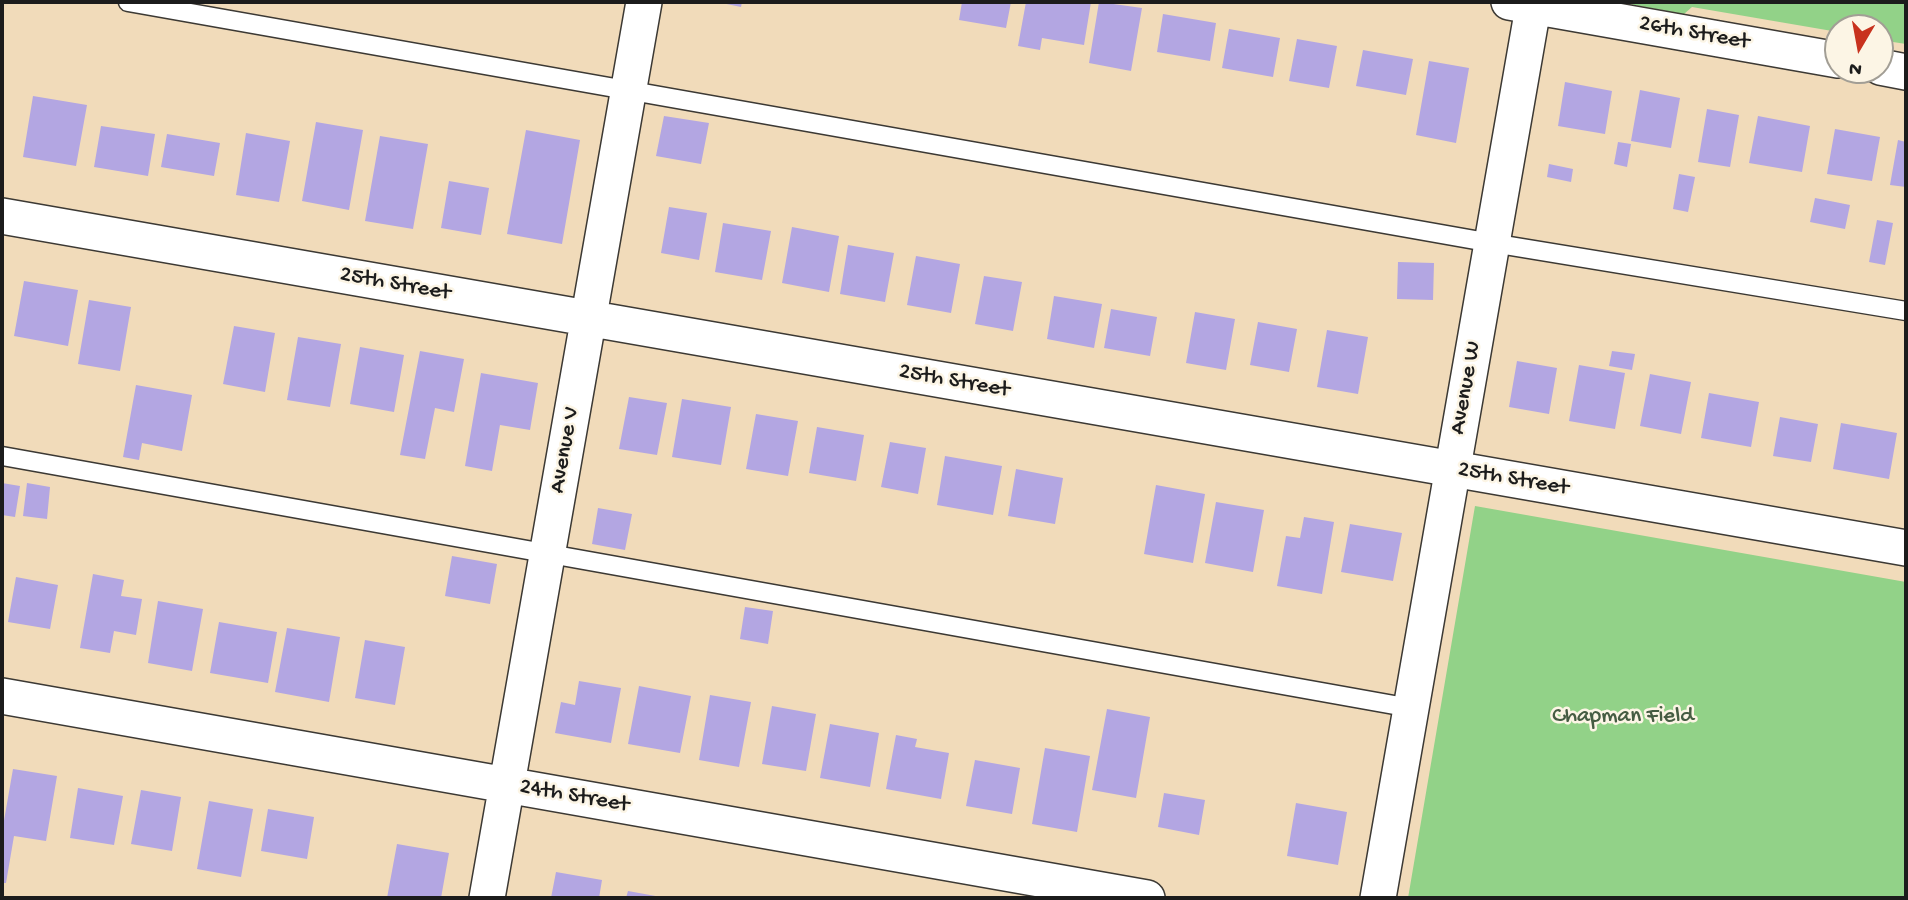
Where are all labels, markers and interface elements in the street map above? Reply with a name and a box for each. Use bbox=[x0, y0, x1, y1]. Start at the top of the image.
street label: 26th Street bbox=[1637, 11, 1751, 57]
north arrow bbox=[1824, 14, 1894, 84]
text: N bbox=[1848, 56, 1864, 81]
street label: 25th Street bbox=[338, 262, 452, 308]
street label: Avenue W bbox=[1445, 339, 1489, 437]
street label: 25th Street bbox=[897, 359, 1011, 405]
street label: Avenue V bbox=[545, 405, 587, 495]
street label: 25th Street bbox=[1456, 457, 1570, 503]
park label: Chapman Field bbox=[1552, 703, 1694, 731]
street label: 24th Street bbox=[517, 774, 631, 820]

